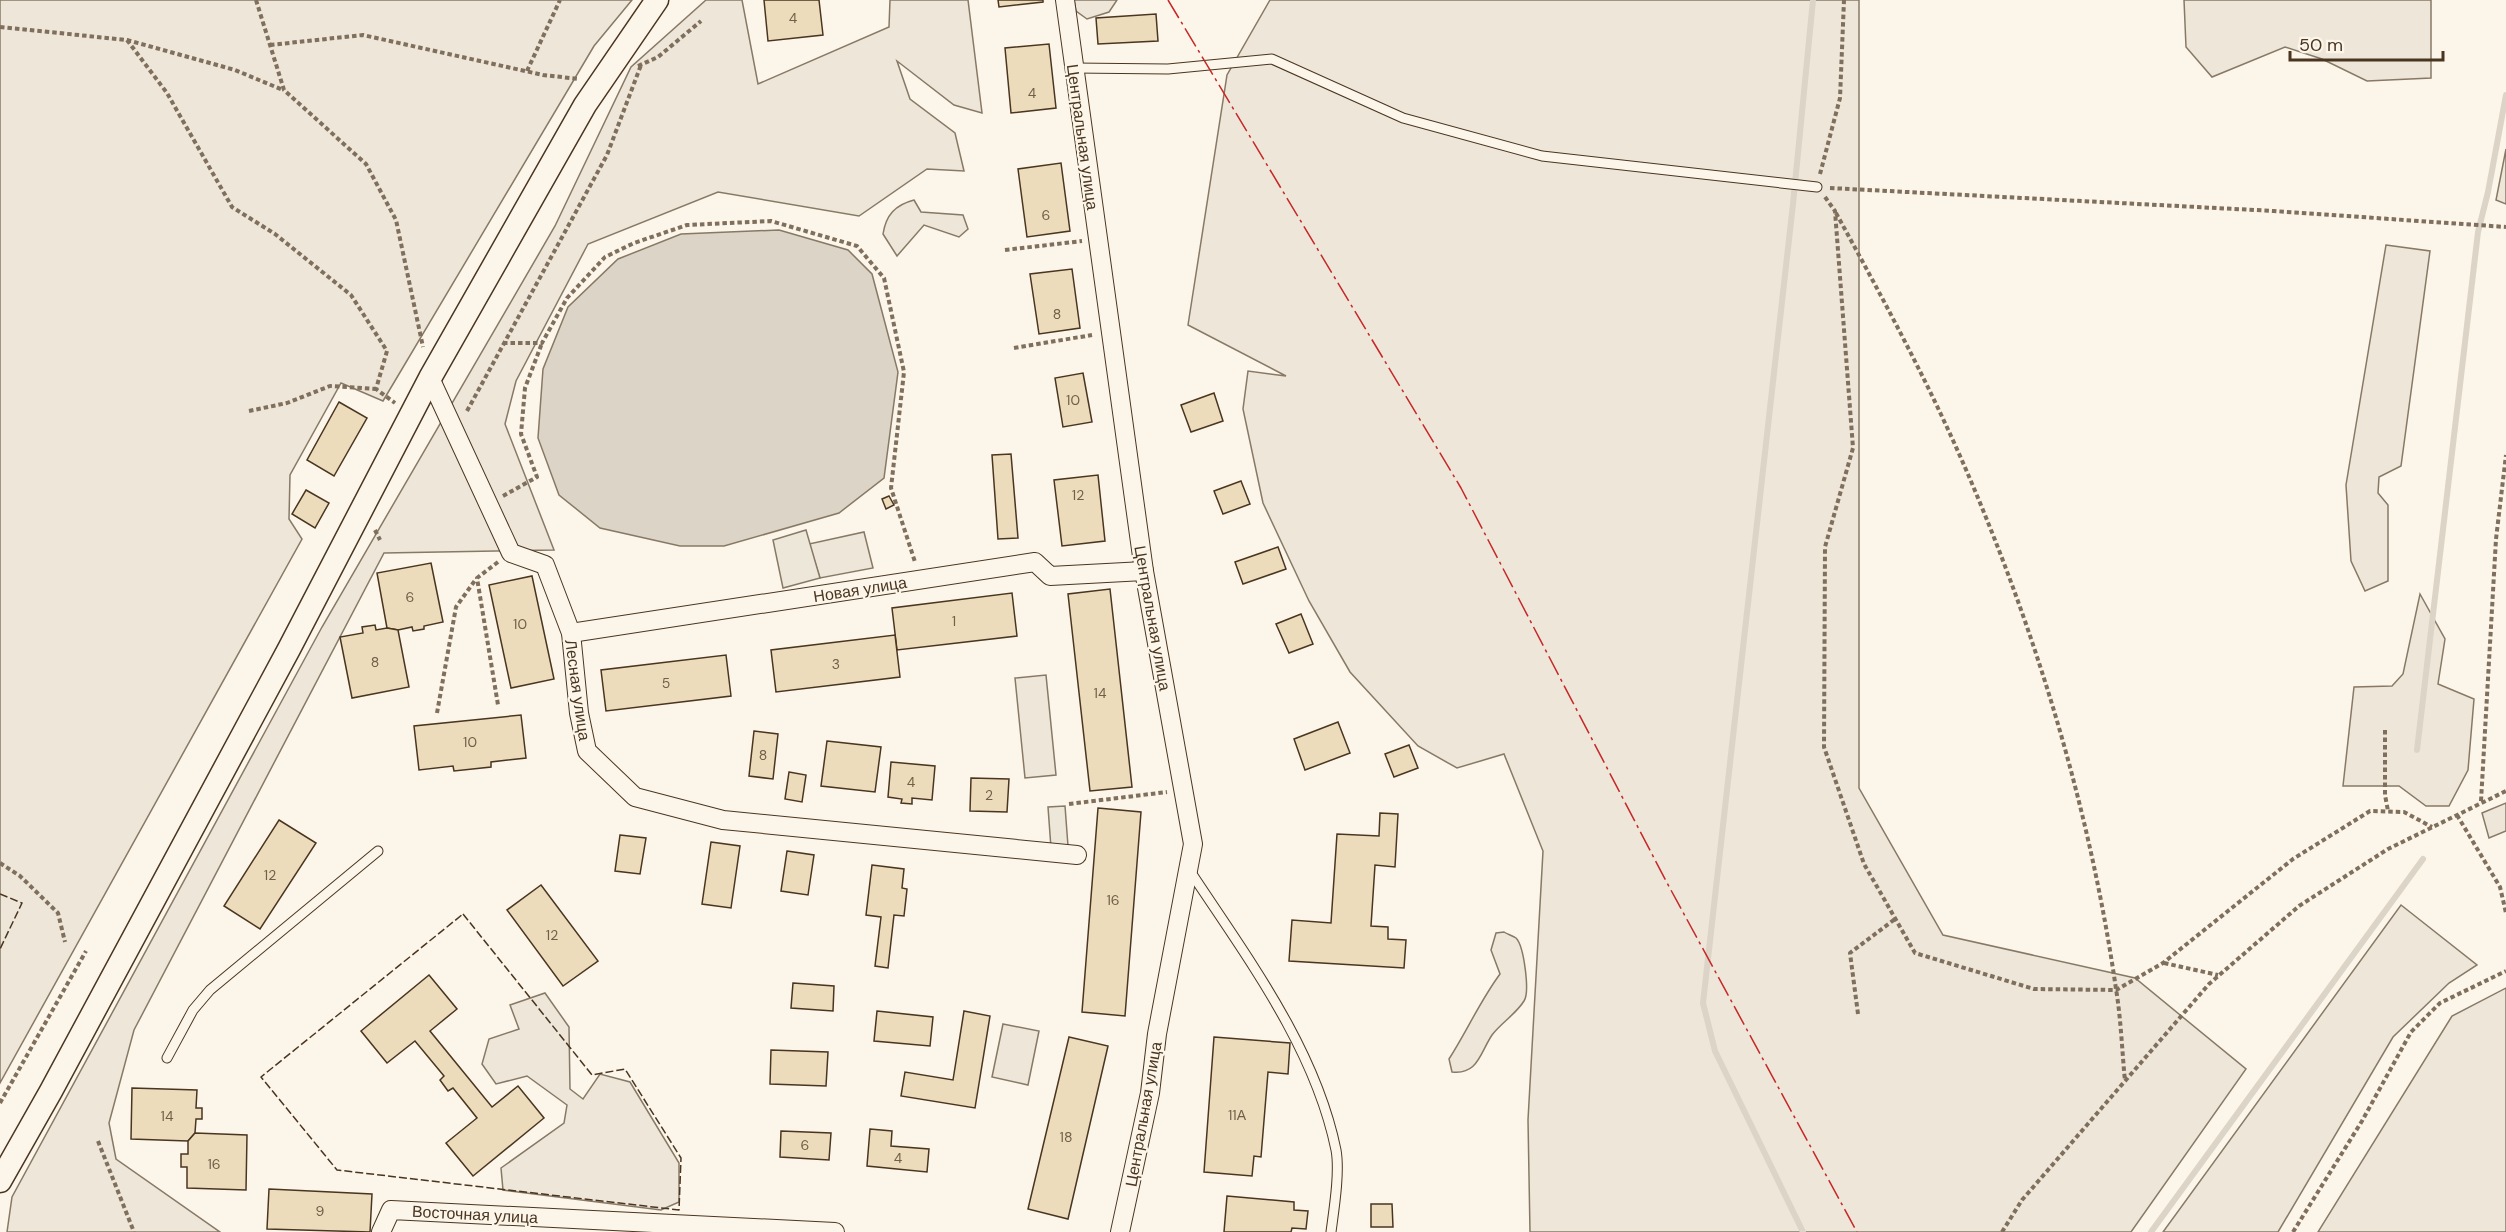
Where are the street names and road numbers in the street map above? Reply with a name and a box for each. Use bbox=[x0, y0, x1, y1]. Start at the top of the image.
street label: Центральная улица bbox=[1062, 63, 1103, 211]
street label: Центральная улица bbox=[1129, 544, 1176, 692]
street label: Новая улица bbox=[812, 572, 909, 607]
street label: Лесная улица bbox=[560, 638, 595, 742]
street label: Центральная улица bbox=[1120, 1040, 1167, 1188]
street label: Восточная улица bbox=[411, 1201, 539, 1228]

